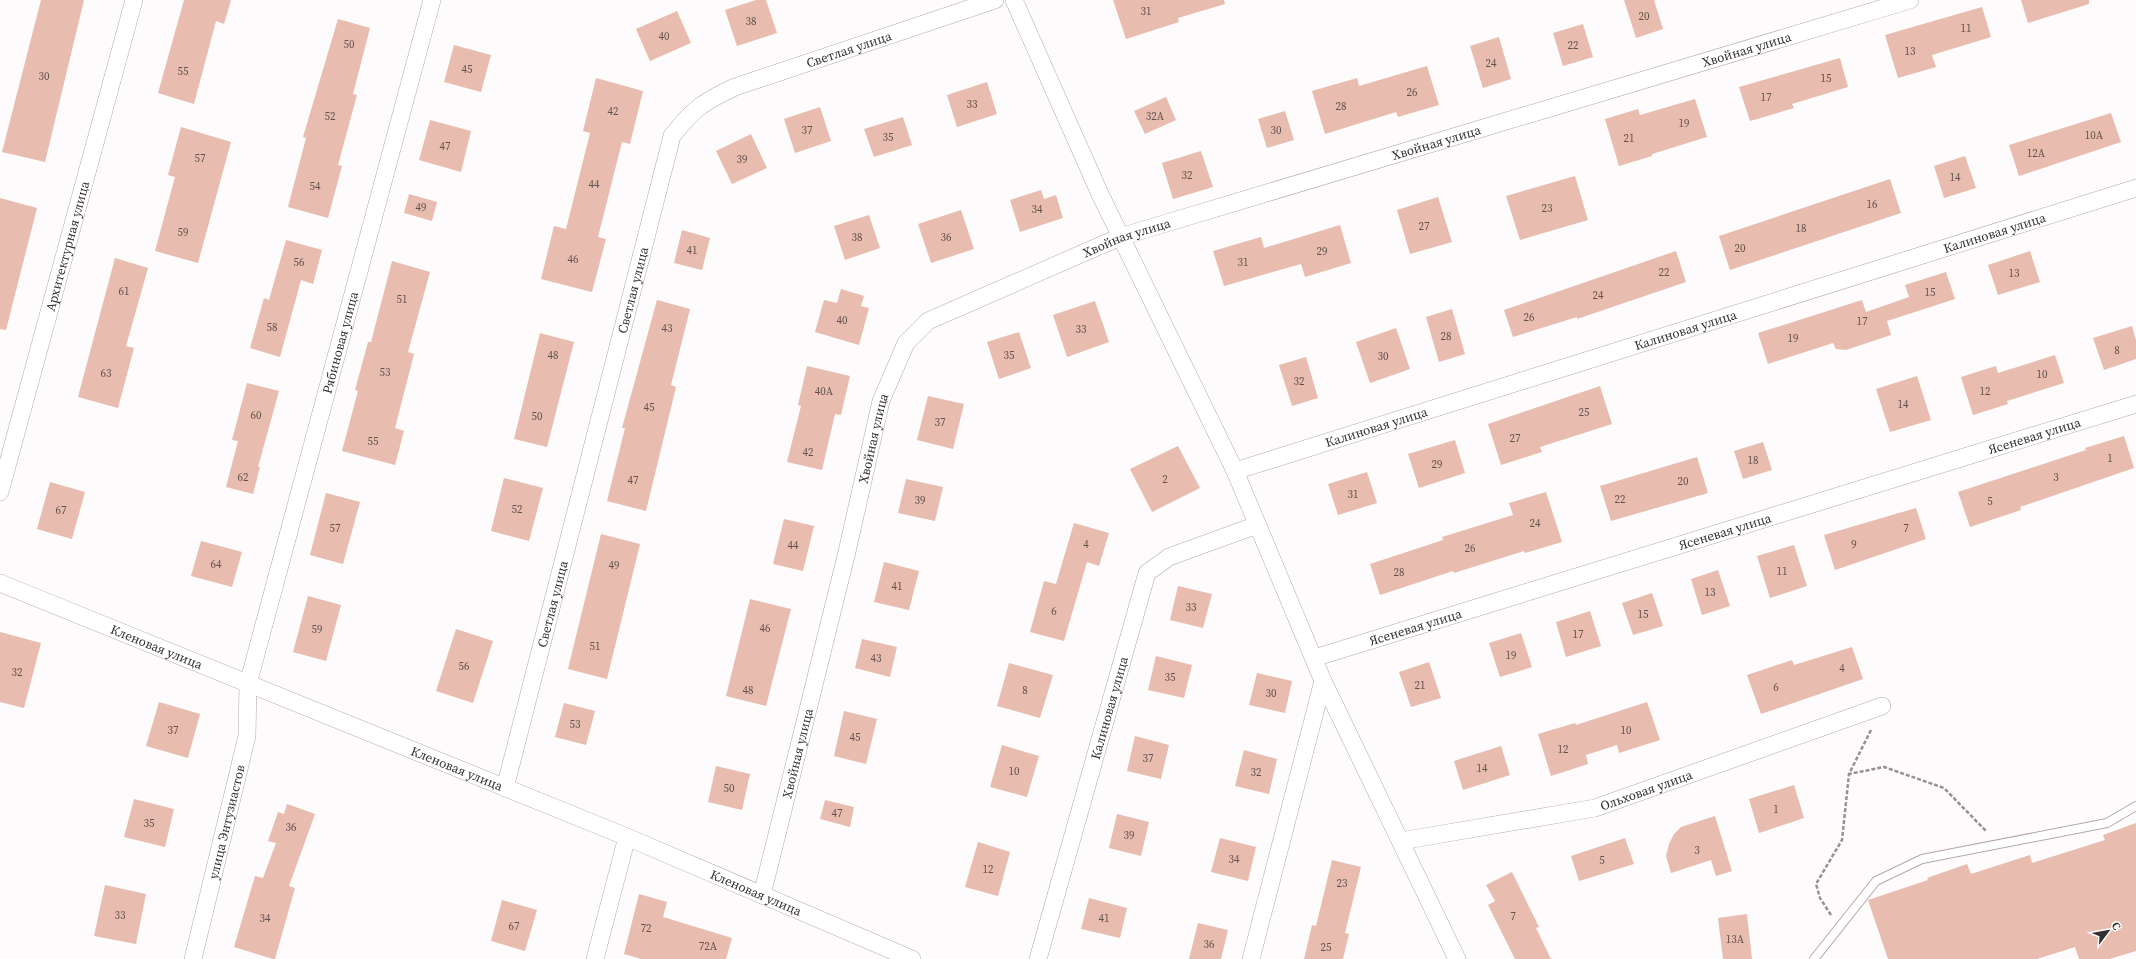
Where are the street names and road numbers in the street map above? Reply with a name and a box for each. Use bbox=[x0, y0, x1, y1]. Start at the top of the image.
street label: Светлая улица bbox=[804, 27, 894, 71]
street label: Хвойная улица bbox=[1700, 28, 1793, 70]
street label: Хвойная улица bbox=[1390, 121, 1483, 164]
street label: Архитектурная улица bbox=[41, 179, 93, 313]
street label: Калиновая улица bbox=[1941, 208, 2048, 256]
street label: Хвойная улица bbox=[1080, 214, 1173, 261]
street label: Светлая улица bbox=[613, 245, 652, 335]
street label: Рябиновая улица bbox=[318, 289, 362, 395]
street label: Калиновая улица bbox=[1632, 305, 1739, 354]
street label: Хвойная улица bbox=[854, 390, 892, 485]
street label: Калиновая улица bbox=[1323, 403, 1430, 451]
street label: Ясеневая улица bbox=[1986, 413, 2083, 458]
street label: Ясеневая улица bbox=[1677, 509, 1773, 553]
street label: Светлая улица bbox=[533, 558, 571, 649]
street label: Ясеневая улица bbox=[1367, 604, 1464, 649]
street label: Кленовая улица bbox=[108, 620, 205, 673]
street label: Калиновая улица bbox=[1086, 654, 1132, 761]
street label: Хвойная улица bbox=[778, 706, 817, 800]
street label: Кленовая улица bbox=[408, 742, 506, 794]
street label: улица Энтузиастов bbox=[204, 763, 248, 881]
street label: Ольховая улица bbox=[1598, 766, 1695, 814]
street label: Кленовая улица bbox=[708, 865, 805, 919]

